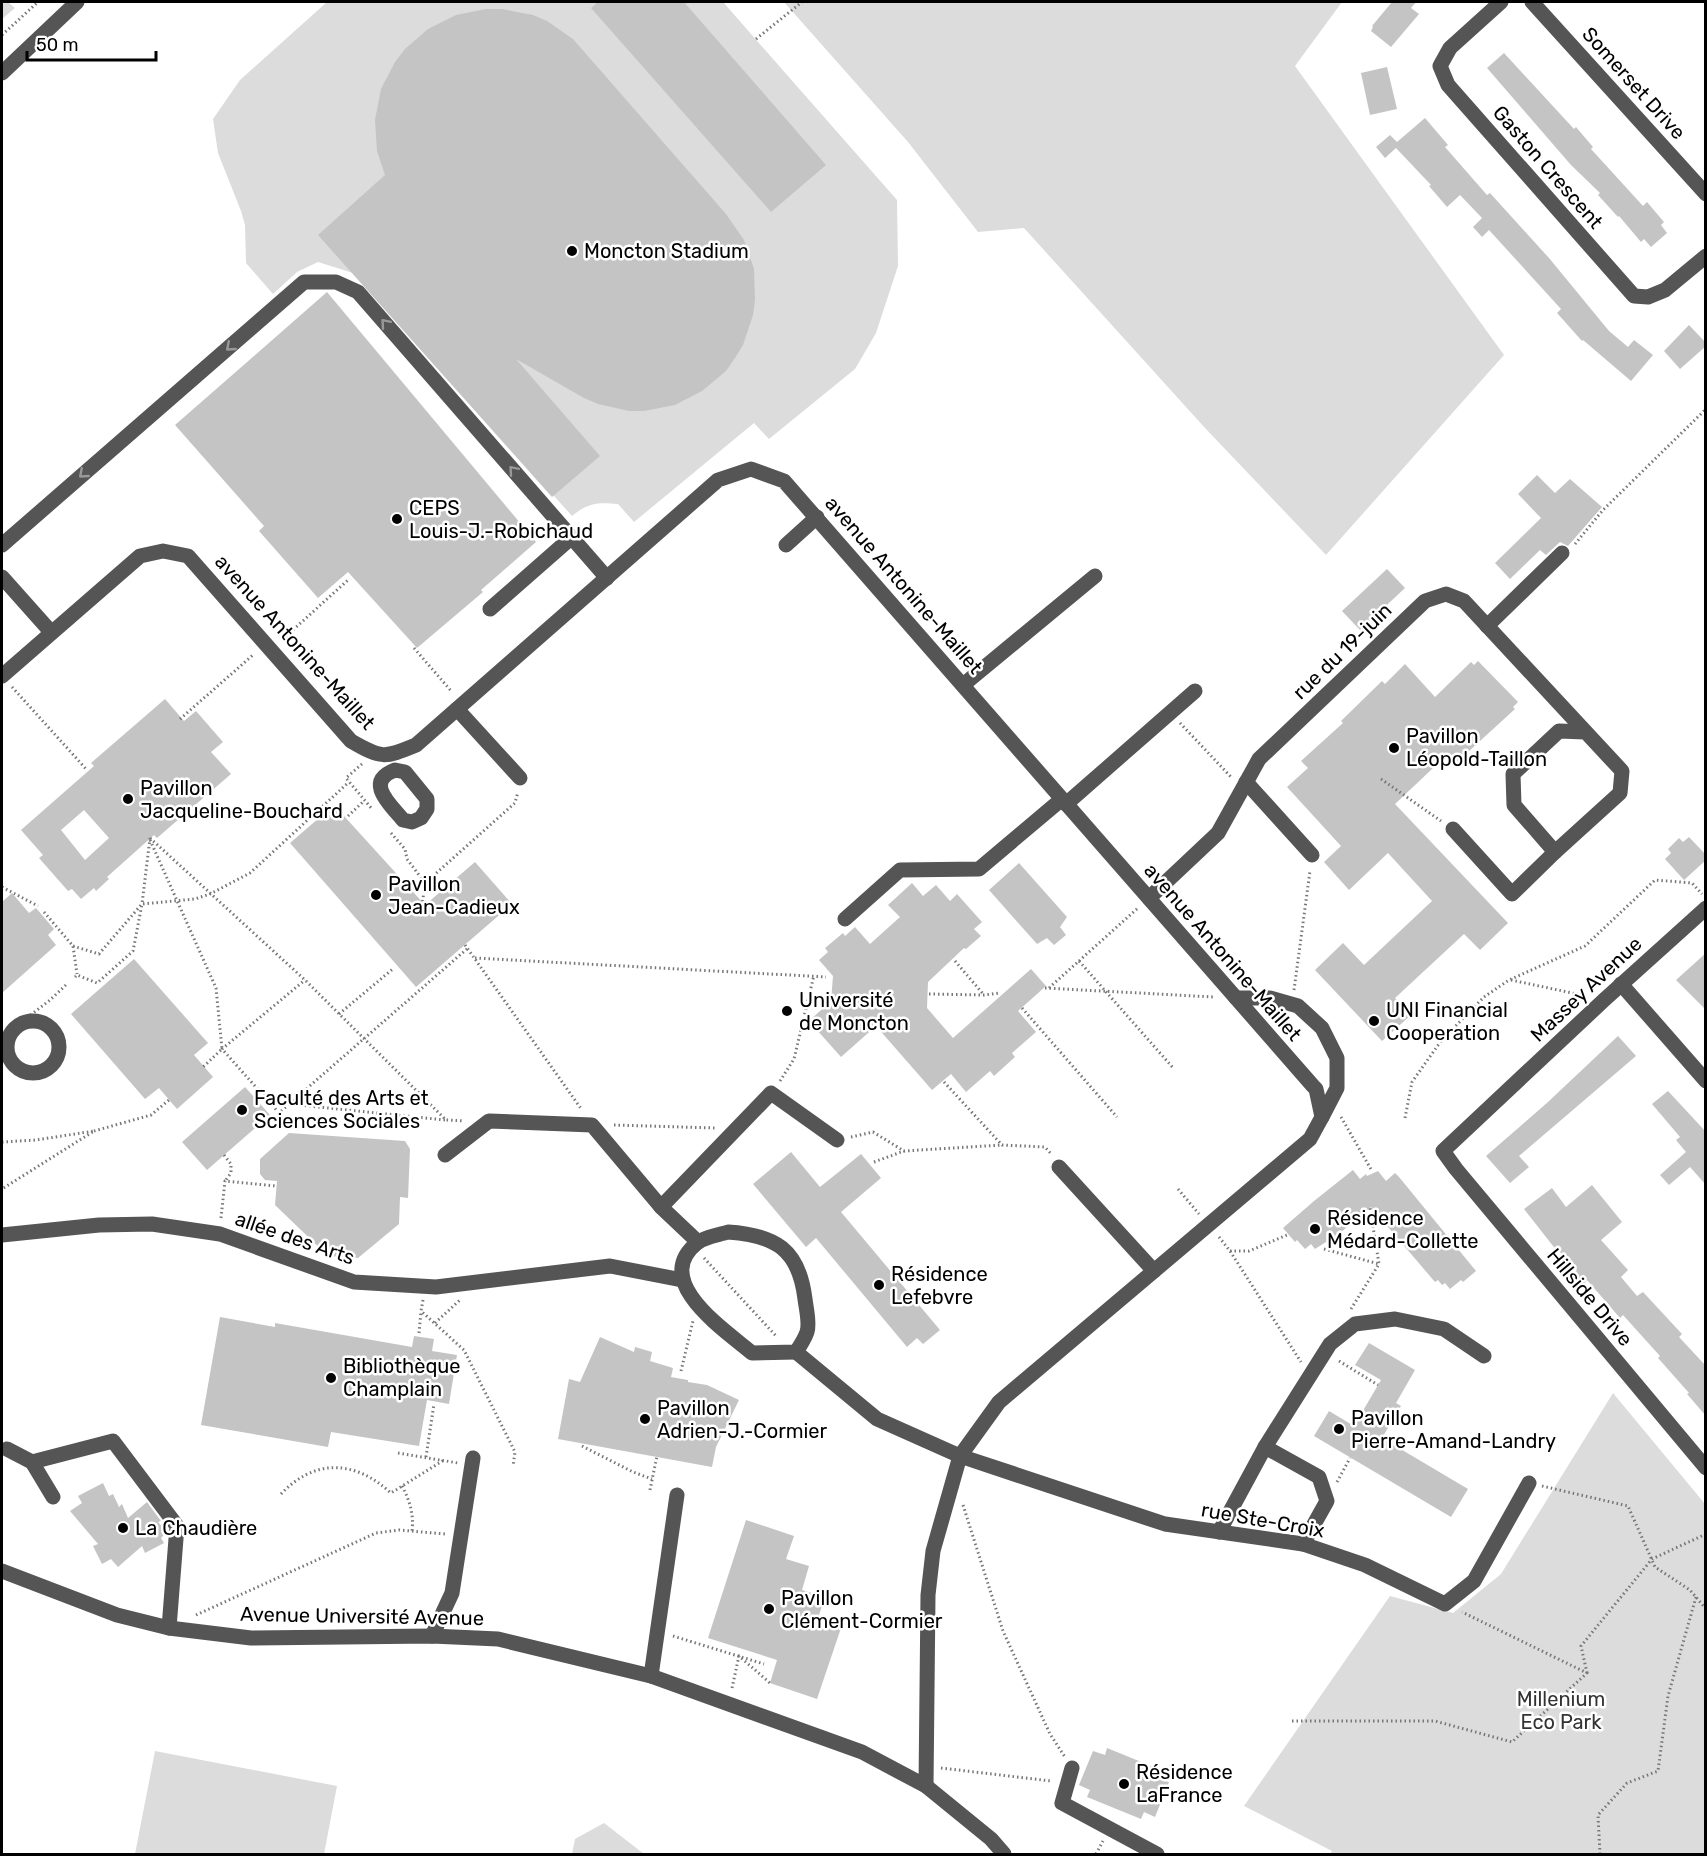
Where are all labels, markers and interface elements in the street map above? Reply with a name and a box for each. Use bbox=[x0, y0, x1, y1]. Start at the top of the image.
street label: Somerset Drive bbox=[1577, 22, 1691, 144]
scale bar bbox=[27, 24, 156, 62]
text: 50 m bbox=[36, 34, 79, 56]
street label: Gaston Crescent bbox=[1488, 101, 1608, 234]
place label: Moncton Stadium bbox=[584, 239, 749, 263]
marker: Moncton Stadium bbox=[565, 244, 579, 258]
one-way arrow bbox=[381, 319, 392, 330]
one-way arrow bbox=[226, 339, 237, 350]
one-way arrow bbox=[510, 466, 521, 477]
one-way arrow bbox=[79, 467, 90, 478]
street label: avenue Antonine-Maillet bbox=[820, 491, 988, 679]
place label: CEPS Louis-J.-Robichaud bbox=[409, 496, 593, 543]
marker: CEPS Louis-J.-Robichaud bbox=[390, 512, 404, 526]
street label: avenue Antonine-Maillet bbox=[210, 549, 380, 735]
street label: rue du 19-juin bbox=[1288, 598, 1396, 704]
place label: Pavillon Léopold-Taillon bbox=[1406, 724, 1547, 771]
marker: Pavillon Léopold-Taillon bbox=[1387, 741, 1401, 755]
place label: Pavillon Jacqueline-Bouchard bbox=[140, 776, 343, 823]
marker: Pavillon Jacqueline-Bouchard bbox=[121, 792, 135, 806]
street label: avenue Antonine-Maillet bbox=[1139, 858, 1307, 1046]
place label: Pavillon Jean-Cadieux bbox=[388, 872, 520, 919]
marker: Pavillon Jean-Cadieux bbox=[369, 888, 383, 902]
street label: Massey Avenue bbox=[1526, 931, 1646, 1047]
place label: Université de Moncton bbox=[799, 988, 909, 1035]
place label: UNI Financial Cooperation bbox=[1386, 998, 1508, 1045]
marker: Université de Moncton bbox=[780, 1004, 794, 1018]
marker: UNI Financial Cooperation bbox=[1367, 1014, 1381, 1028]
place label: Faculté des Arts et Sciences Sociales bbox=[254, 1086, 429, 1133]
marker: Faculté des Arts et Sciences Sociales bbox=[235, 1103, 249, 1117]
street label: allée des Arts bbox=[232, 1206, 358, 1270]
place label: Résidence Médard-Collette bbox=[1327, 1206, 1478, 1253]
marker: Résidence Médard-Collette bbox=[1308, 1222, 1322, 1236]
street label: Hillside Drive bbox=[1542, 1243, 1638, 1351]
place label: Résidence Lefebvre bbox=[891, 1262, 988, 1309]
marker: Résidence Lefebvre bbox=[872, 1278, 886, 1292]
place label: Bibliothèque Champlain bbox=[343, 1354, 461, 1401]
marker: Bibliothèque Champlain bbox=[324, 1371, 338, 1385]
place label: Pavillon Adrien-J.-Cormier bbox=[657, 1396, 828, 1443]
place label: Pavillon Pierre-Amand-Landry bbox=[1351, 1406, 1556, 1453]
marker: Pavillon Adrien-J.-Cormier bbox=[638, 1412, 652, 1426]
marker: Pavillon Pierre-Amand-Landry bbox=[1332, 1422, 1346, 1436]
street label: rue Ste-Croix bbox=[1200, 1497, 1327, 1543]
place label: La Chaudière bbox=[135, 1516, 257, 1540]
marker: La Chaudière bbox=[116, 1521, 130, 1535]
place label: Pavillon Clément-Cormier bbox=[781, 1586, 943, 1633]
street label: Avenue Université Avenue bbox=[240, 1602, 484, 1630]
marker: Pavillon Clément-Cormier bbox=[762, 1602, 776, 1616]
park label: Millenium Eco Park bbox=[1517, 1687, 1605, 1734]
place label: Résidence LaFrance bbox=[1136, 1760, 1233, 1807]
marker: Résidence LaFrance bbox=[1117, 1777, 1131, 1791]

